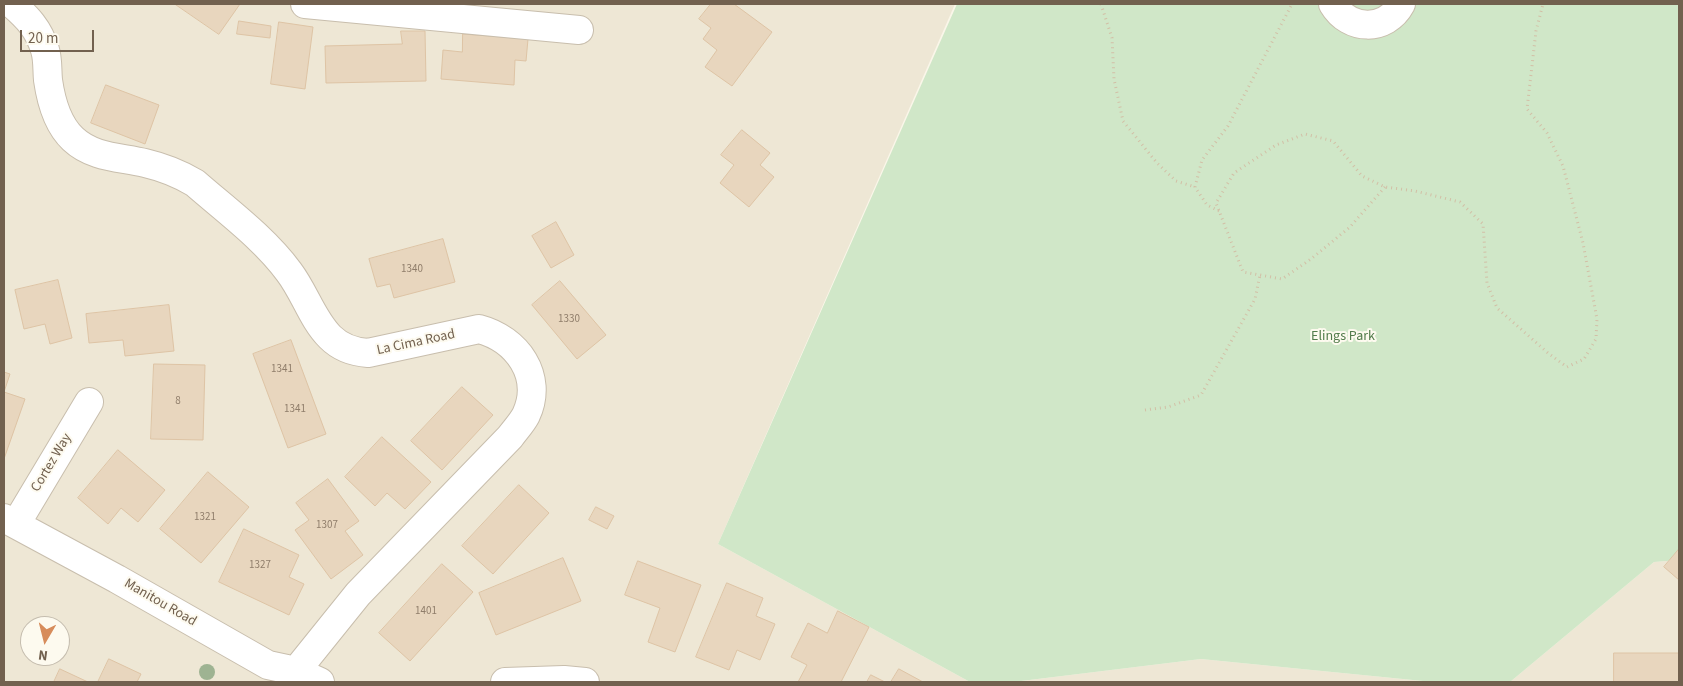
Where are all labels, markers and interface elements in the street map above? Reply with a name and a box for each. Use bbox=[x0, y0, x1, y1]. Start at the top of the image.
scale bar bbox=[22, 20, 96, 52]
text: 20 m bbox=[28, 28, 58, 49]
house number: 1340 bbox=[401, 263, 423, 277]
house number: 1330 bbox=[558, 313, 580, 327]
street label: La Cima Road bbox=[375, 327, 457, 359]
park label: Elings Park bbox=[1311, 329, 1375, 345]
house number: 1341 bbox=[271, 363, 293, 377]
house number: 8 bbox=[175, 395, 181, 409]
house number: 1341 bbox=[284, 403, 306, 417]
street label: Cortez Way bbox=[28, 431, 76, 495]
house number: 1321 bbox=[194, 511, 216, 525]
house number: 1307 bbox=[316, 519, 338, 533]
house number: 1327 bbox=[249, 559, 271, 573]
street label: Manitou Road bbox=[121, 575, 199, 631]
house number: 1401 bbox=[415, 605, 437, 619]
north arrow bbox=[20, 616, 70, 666]
text: N bbox=[37, 644, 49, 665]

